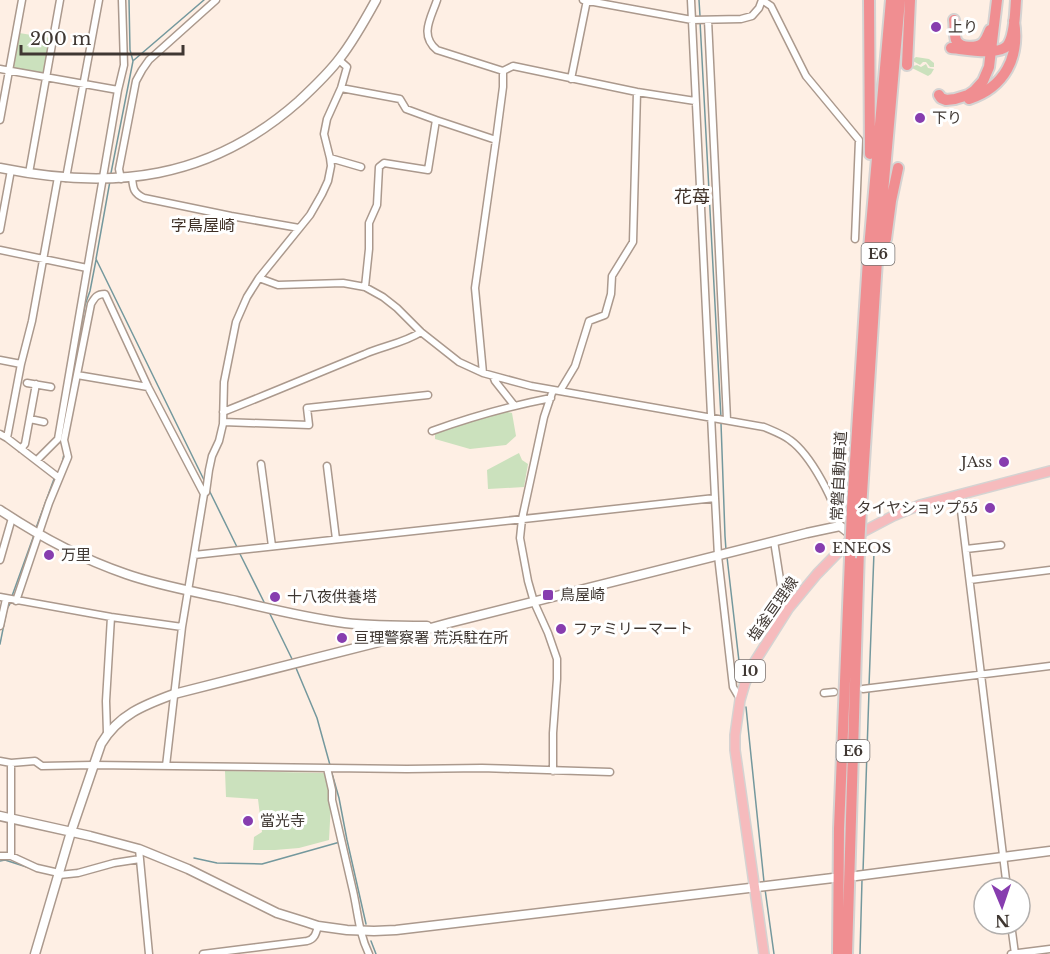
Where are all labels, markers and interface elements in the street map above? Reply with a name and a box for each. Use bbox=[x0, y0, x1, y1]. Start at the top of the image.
place label: 上り bbox=[948, 17, 978, 36]
scale bar bbox=[21, 18, 183, 56]
marker: 上り bbox=[929, 20, 943, 34]
text: 200 m bbox=[30, 28, 91, 50]
place label: 下り bbox=[932, 108, 962, 127]
marker: 下り bbox=[913, 111, 927, 125]
district label: 花苺 bbox=[674, 186, 710, 208]
district label: 字鳥屋崎 bbox=[171, 215, 235, 235]
road number: E6 bbox=[862, 243, 894, 265]
street label: 常磐自動車道 bbox=[827, 431, 850, 521]
place label: JAss bbox=[959, 452, 992, 471]
marker: JAss bbox=[997, 455, 1011, 469]
place label: タイヤショップ55 bbox=[856, 498, 978, 517]
marker: タイヤショップ55 bbox=[983, 501, 997, 515]
place label: ENEOS bbox=[832, 538, 891, 557]
marker: ENEOS bbox=[813, 541, 827, 555]
place label: 万里 bbox=[61, 545, 91, 564]
marker: 万里 bbox=[42, 548, 56, 562]
street label: 塩釜亘理線 bbox=[743, 573, 802, 645]
place label: 鳥屋崎 bbox=[560, 585, 605, 604]
place label: 十八夜供養塔 bbox=[287, 587, 377, 606]
marker: 鳥屋崎 bbox=[541, 588, 555, 602]
marker: 十八夜供養塔 bbox=[268, 590, 282, 604]
place label: ファミリーマート bbox=[573, 619, 693, 638]
marker: ファミリーマート bbox=[554, 622, 568, 636]
place label: 亘理警察署 荒浜駐在所 bbox=[354, 628, 508, 647]
marker: 亘理警察署 荒浜駐在所 bbox=[335, 631, 349, 645]
road number: 10 bbox=[735, 660, 765, 682]
road number: E6 bbox=[836, 740, 870, 762]
place label: 當光寺 bbox=[260, 811, 305, 830]
marker: 當光寺 bbox=[241, 814, 255, 828]
north arrow bbox=[972, 876, 1032, 936]
text: N bbox=[995, 911, 1010, 931]

